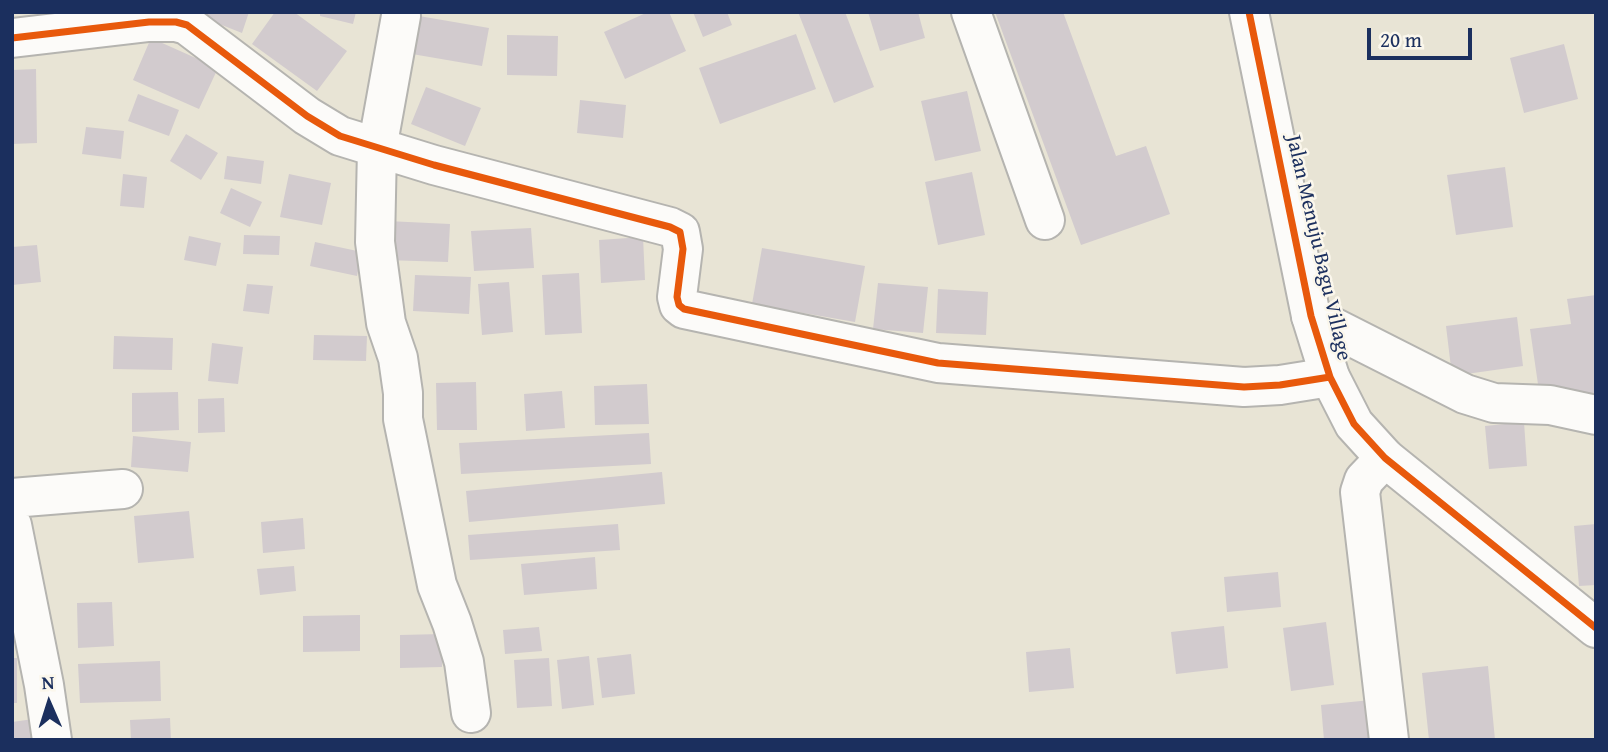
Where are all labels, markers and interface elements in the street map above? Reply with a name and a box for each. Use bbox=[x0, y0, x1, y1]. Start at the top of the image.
scale bar bbox=[1370, 14, 1475, 58]
text: 20 m bbox=[1380, 24, 1422, 55]
street label: Jalan Menuju Bagu Village bbox=[1280, 133, 1356, 363]
north arrow bbox=[14, 668, 84, 738]
text: N bbox=[41, 668, 55, 696]

